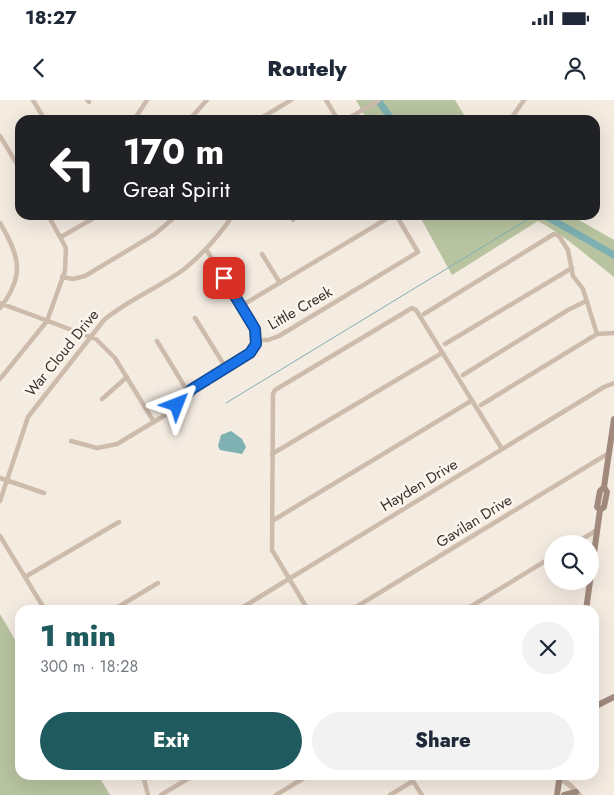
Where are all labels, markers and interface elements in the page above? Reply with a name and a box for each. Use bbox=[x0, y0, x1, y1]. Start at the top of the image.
text: 18:27 bbox=[25, 4, 77, 31]
text: Routely bbox=[267, 52, 347, 84]
icon: back bbox=[25, 54, 53, 82]
icon: person bbox=[561, 54, 589, 82]
text: 170 m bbox=[123, 127, 224, 177]
icon: left bbox=[40, 135, 105, 200]
text: Great Spirit bbox=[123, 173, 230, 205]
pin bbox=[203, 257, 245, 299]
icon: arrive bbox=[210, 264, 238, 292]
street label: Little Creek bbox=[264, 281, 336, 335]
street label: War Cloud Drive bbox=[20, 305, 104, 401]
position arrow bbox=[150, 378, 202, 430]
street label: Hayden Drive bbox=[376, 453, 462, 517]
street label: Gavilan Drive bbox=[432, 489, 516, 553]
map controls bbox=[544, 535, 599, 590]
button: search bbox=[544, 535, 599, 590]
text: 1 min bbox=[40, 614, 116, 657]
button: close bbox=[522, 622, 574, 674]
text: 300 m · 18:28 bbox=[40, 655, 138, 678]
button: Exit bbox=[40, 712, 302, 770]
button: Share bbox=[312, 712, 574, 770]

